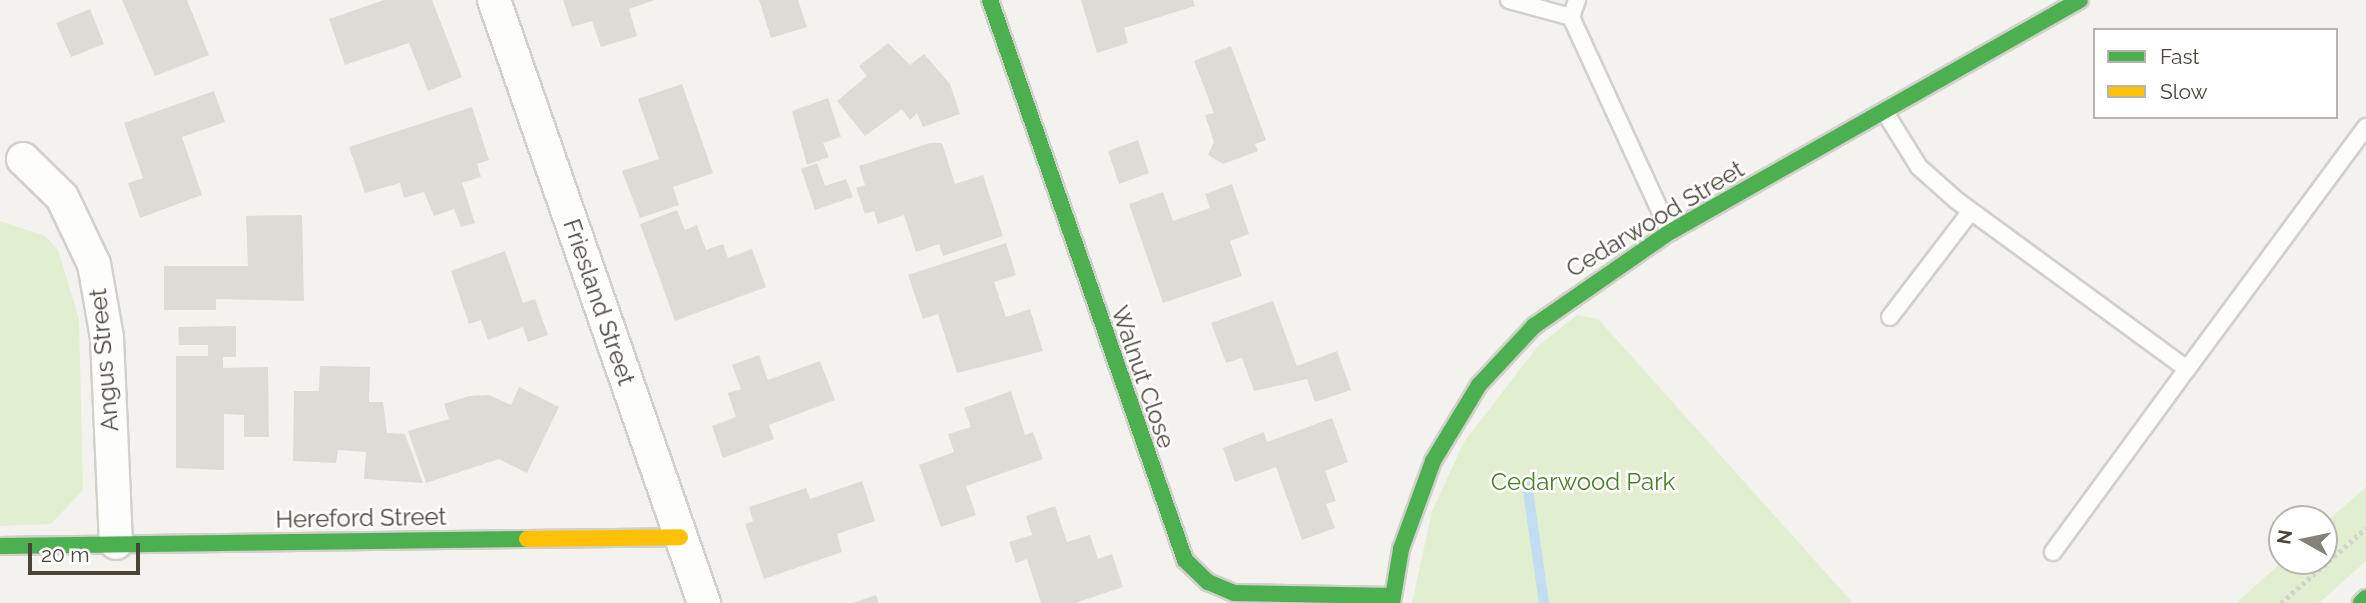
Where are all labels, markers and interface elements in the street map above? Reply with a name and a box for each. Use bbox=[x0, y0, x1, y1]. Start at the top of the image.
legend bbox=[2093, 28, 2338, 119]
text: Fast bbox=[2160, 44, 2200, 69]
text: Slow bbox=[2160, 79, 2208, 104]
street label: Cedarwood Street bbox=[1561, 155, 1749, 283]
street label: Friesland Street bbox=[557, 215, 641, 389]
street label: Angus Street bbox=[83, 287, 125, 433]
street label: Walnut Close bbox=[1105, 302, 1181, 452]
park label: Cedarwood Park bbox=[1491, 468, 1675, 496]
street label: Hereford Street bbox=[275, 502, 447, 534]
north arrow bbox=[2268, 505, 2338, 575]
text: N bbox=[2272, 528, 2296, 546]
scale bar bbox=[32, 530, 144, 574]
text: 20 m bbox=[41, 542, 89, 567]

